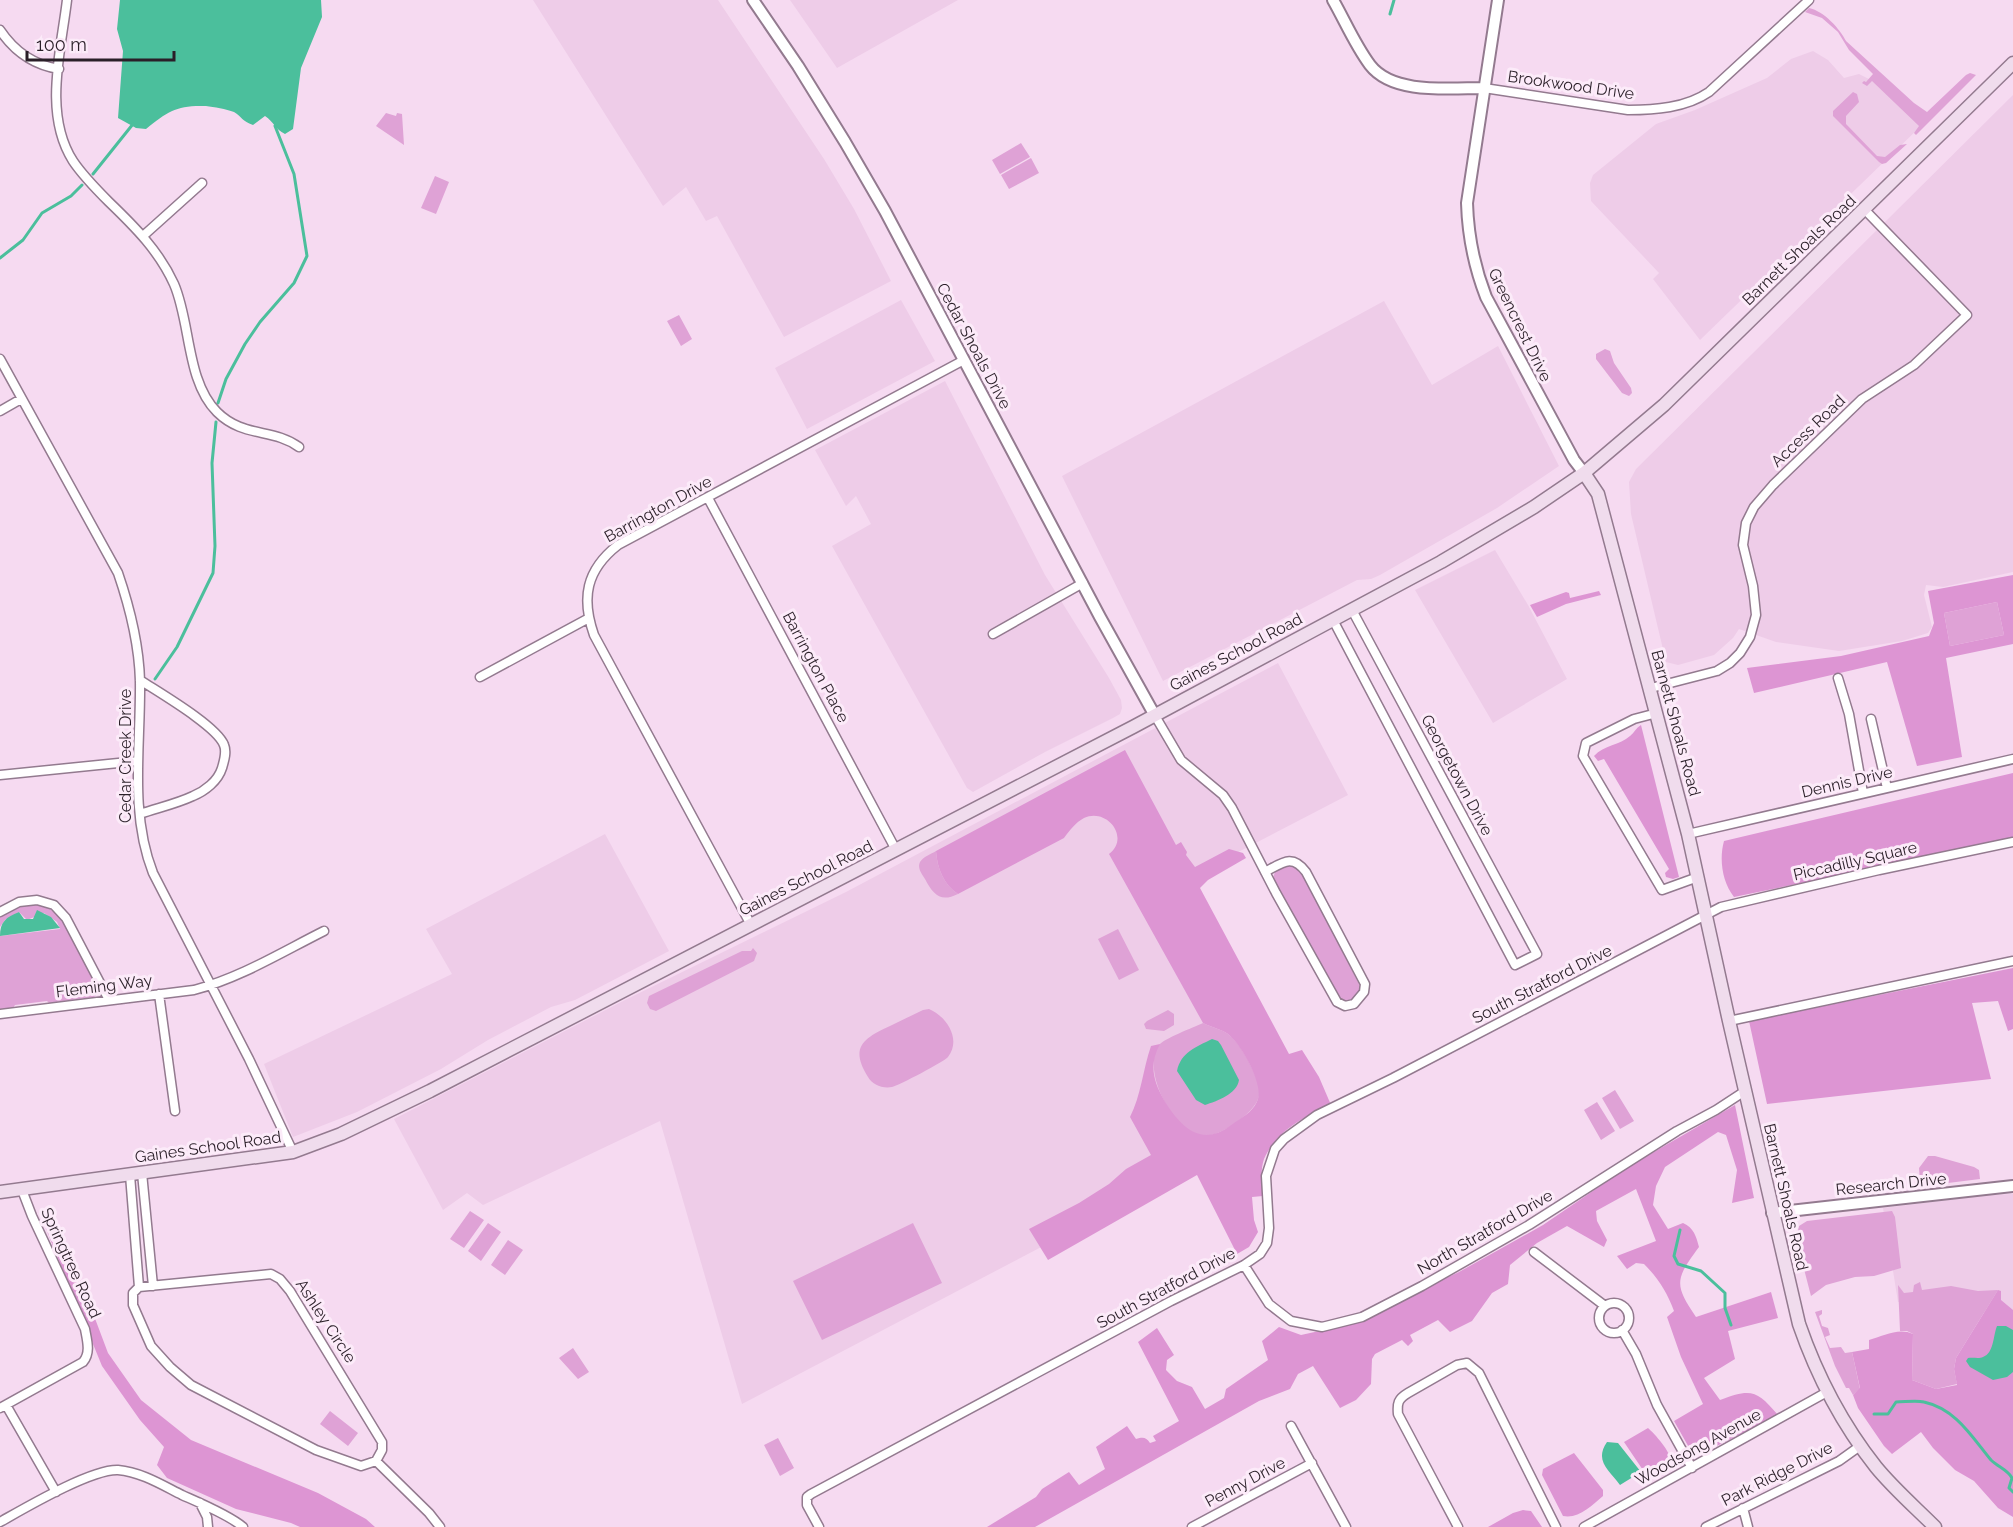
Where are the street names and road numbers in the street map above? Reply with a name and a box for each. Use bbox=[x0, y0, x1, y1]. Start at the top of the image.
street label: Brookwood Drive bbox=[1507, 67, 1635, 103]
street label: Barnett Shoals Road bbox=[1738, 191, 1860, 309]
street label: Greencrest Drive bbox=[1484, 265, 1556, 385]
street label: Cedar Shoals Drive bbox=[933, 280, 1015, 412]
street label: Access Road bbox=[1767, 391, 1849, 471]
street label: Barrington Drive bbox=[601, 472, 715, 546]
street label: Barrington Place bbox=[779, 608, 853, 726]
street label: Gaines School Road bbox=[1166, 609, 1306, 695]
street label: Barnett Shoals Road bbox=[1647, 648, 1705, 798]
street label: Cedar Creek Drive bbox=[116, 689, 135, 823]
street label: Georgetown Drive bbox=[1417, 711, 1497, 839]
street label: Dennis Drive bbox=[1800, 762, 1894, 802]
street label: Gaines School Road bbox=[736, 836, 876, 920]
street label: Piccadilly Square bbox=[1791, 838, 1919, 884]
street label: South Stratford Drive bbox=[1469, 941, 1615, 1027]
street label: Fleming Way bbox=[55, 971, 154, 1001]
street label: Barnett Shoals Road bbox=[1760, 1122, 1812, 1272]
street label: Gaines School Road bbox=[134, 1127, 282, 1167]
street label: Research Drive bbox=[1835, 1169, 1947, 1199]
street label: North Stratford Drive bbox=[1414, 1186, 1556, 1278]
street label: Springtree Road bbox=[37, 1205, 105, 1321]
street label: South Stratford Drive bbox=[1093, 1243, 1239, 1333]
street label: Ashley Circle bbox=[292, 1276, 360, 1366]
street label: Woodsong Avenue bbox=[1632, 1405, 1764, 1489]
street label: Park Ridge Drive bbox=[1718, 1438, 1836, 1510]
street label: Penny Drive bbox=[1202, 1453, 1288, 1511]

